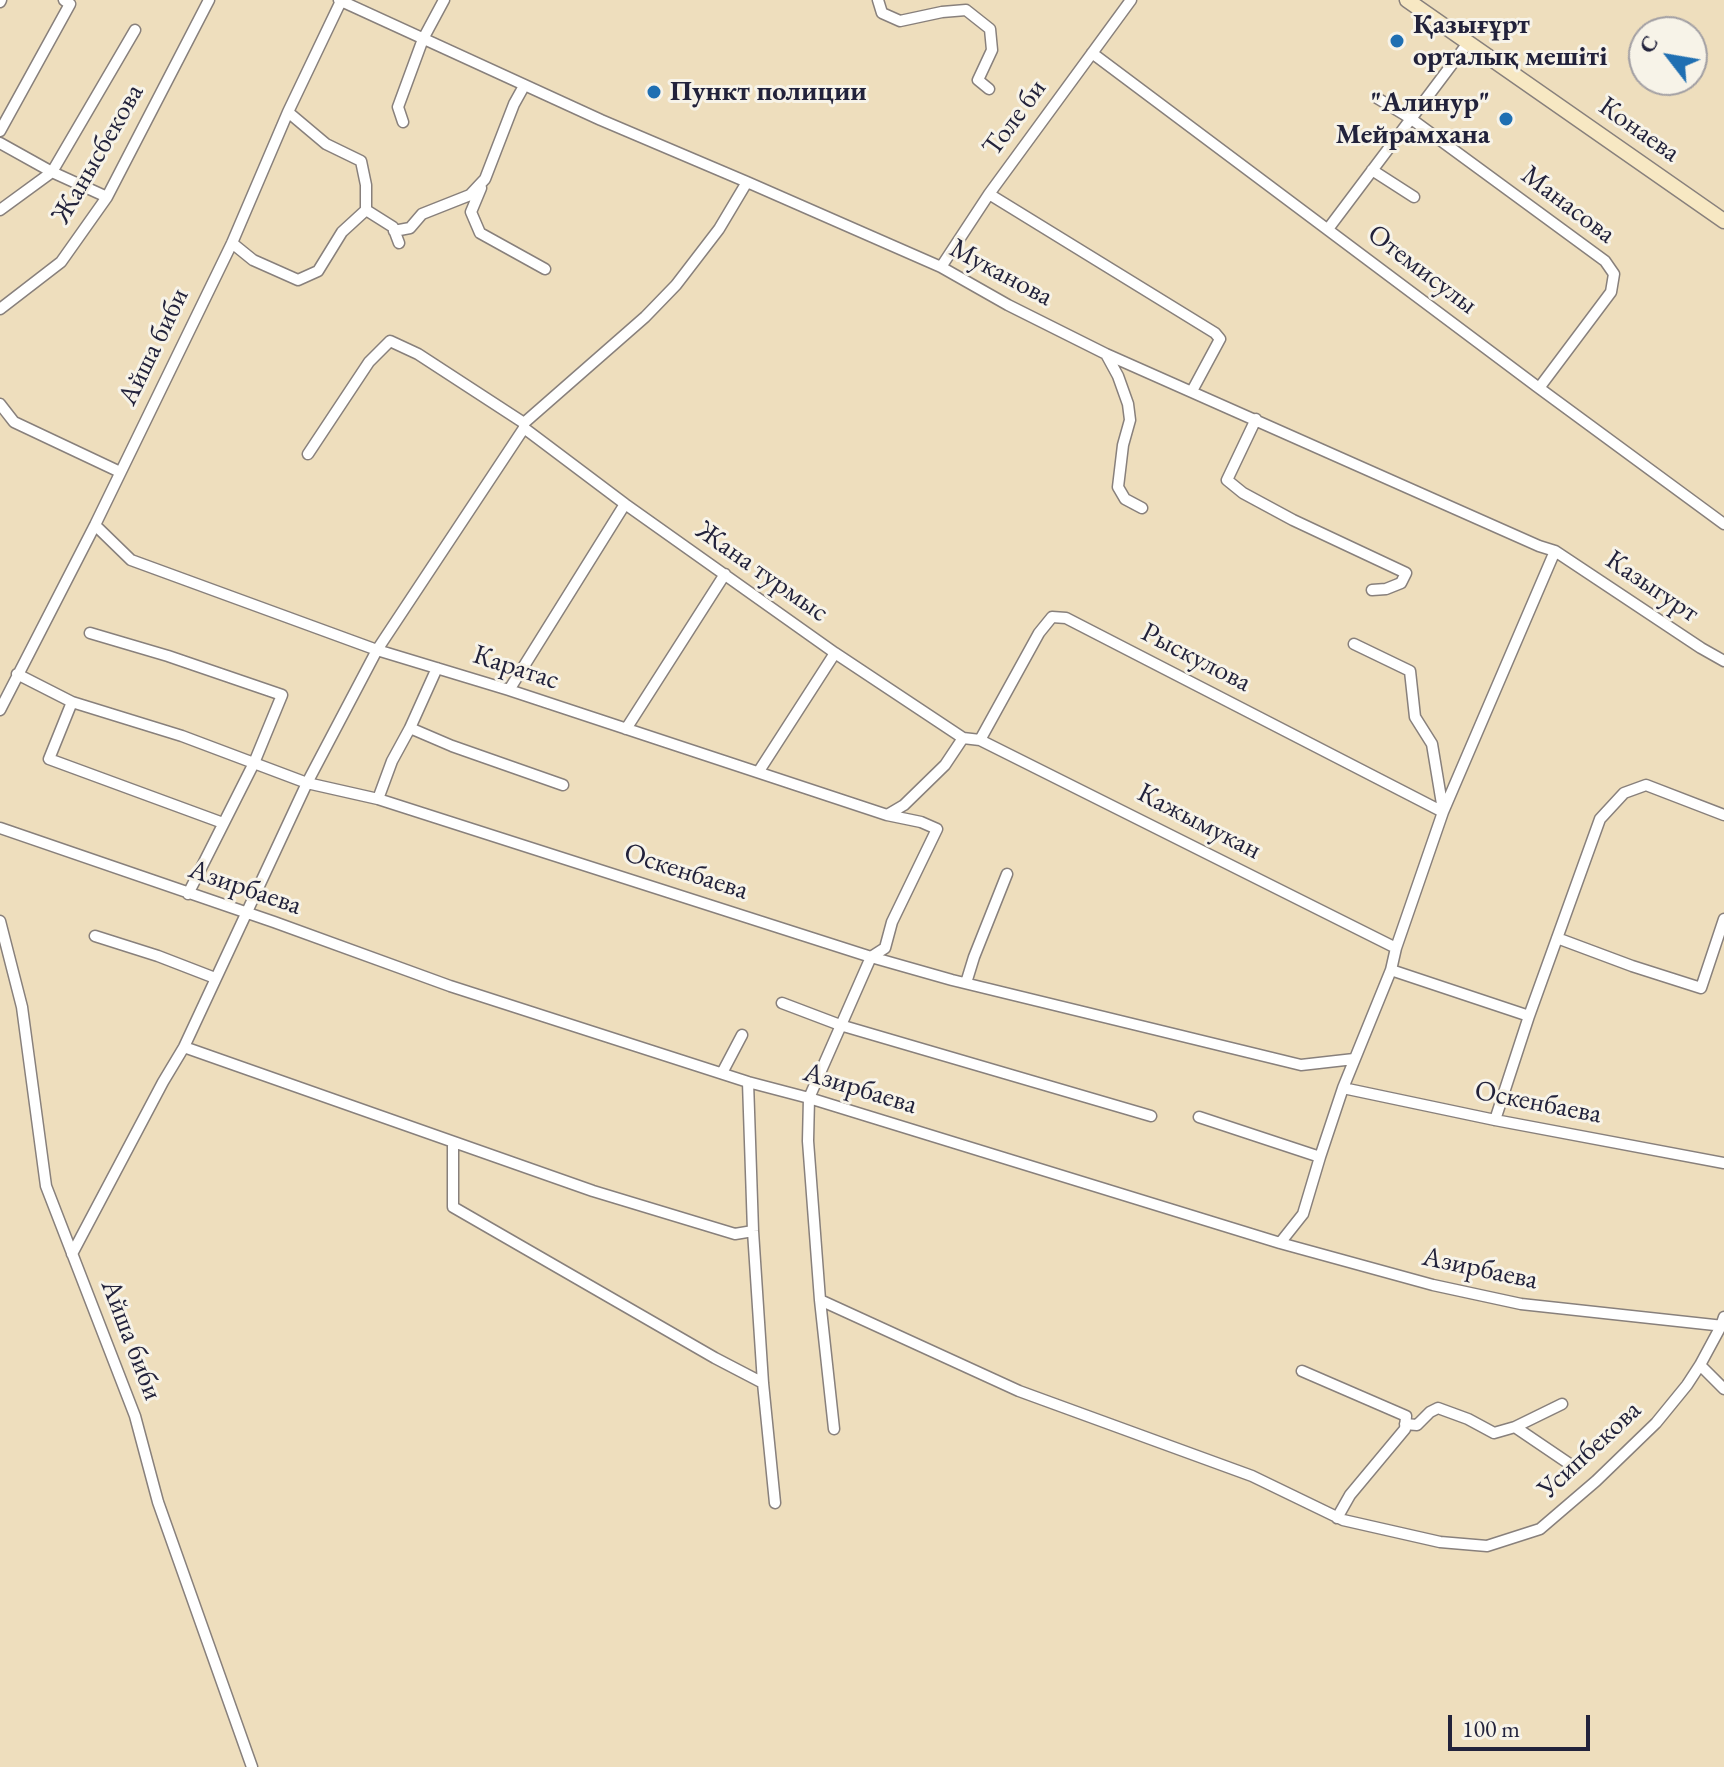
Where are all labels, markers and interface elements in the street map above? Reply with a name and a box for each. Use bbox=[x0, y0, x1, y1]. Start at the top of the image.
place label: Қазығұрт орталық мешіті bbox=[1413, 8, 1607, 74]
north arrow bbox=[1628, 16, 1708, 96]
text: С bbox=[1632, 30, 1665, 59]
marker: Қазығұрт орталық мешіті bbox=[1388, 32, 1406, 50]
street label: Толе би bbox=[976, 73, 1054, 163]
place label: Пункт полиции bbox=[670, 75, 867, 109]
street label: Жанысбекова bbox=[45, 78, 151, 230]
marker: Пункт полиции bbox=[645, 83, 663, 101]
place label: "Алинур" Мейрамхана bbox=[1336, 86, 1490, 152]
street label: Конаева bbox=[1592, 90, 1686, 170]
marker: "Алинур" Мейрамхана bbox=[1497, 110, 1515, 128]
street label: Манасова bbox=[1514, 159, 1622, 251]
street label: Отемисулы bbox=[1360, 218, 1484, 322]
street label: Муканова bbox=[944, 232, 1058, 314]
street label: Айша биби bbox=[111, 283, 197, 411]
street label: Жана турмыс bbox=[689, 514, 835, 630]
street label: Казыгурт bbox=[1599, 544, 1705, 630]
street label: Рыскулова bbox=[1135, 616, 1257, 700]
street label: Каратас bbox=[469, 638, 563, 698]
street label: Кажымукан bbox=[1131, 777, 1267, 867]
street label: Оскенбаева bbox=[620, 836, 752, 908]
street label: Азирбаева bbox=[184, 853, 306, 923]
street label: Азирбаева bbox=[799, 1056, 921, 1122]
street label: Оскенбаева bbox=[1472, 1074, 1604, 1132]
street label: Азирбаева bbox=[1419, 1240, 1541, 1298]
street label: Айша биби bbox=[93, 1275, 169, 1405]
street label: Усипбекова bbox=[1531, 1394, 1649, 1506]
scale bar bbox=[1452, 1699, 1594, 1749]
text: 100 m bbox=[1462, 1713, 1520, 1744]

